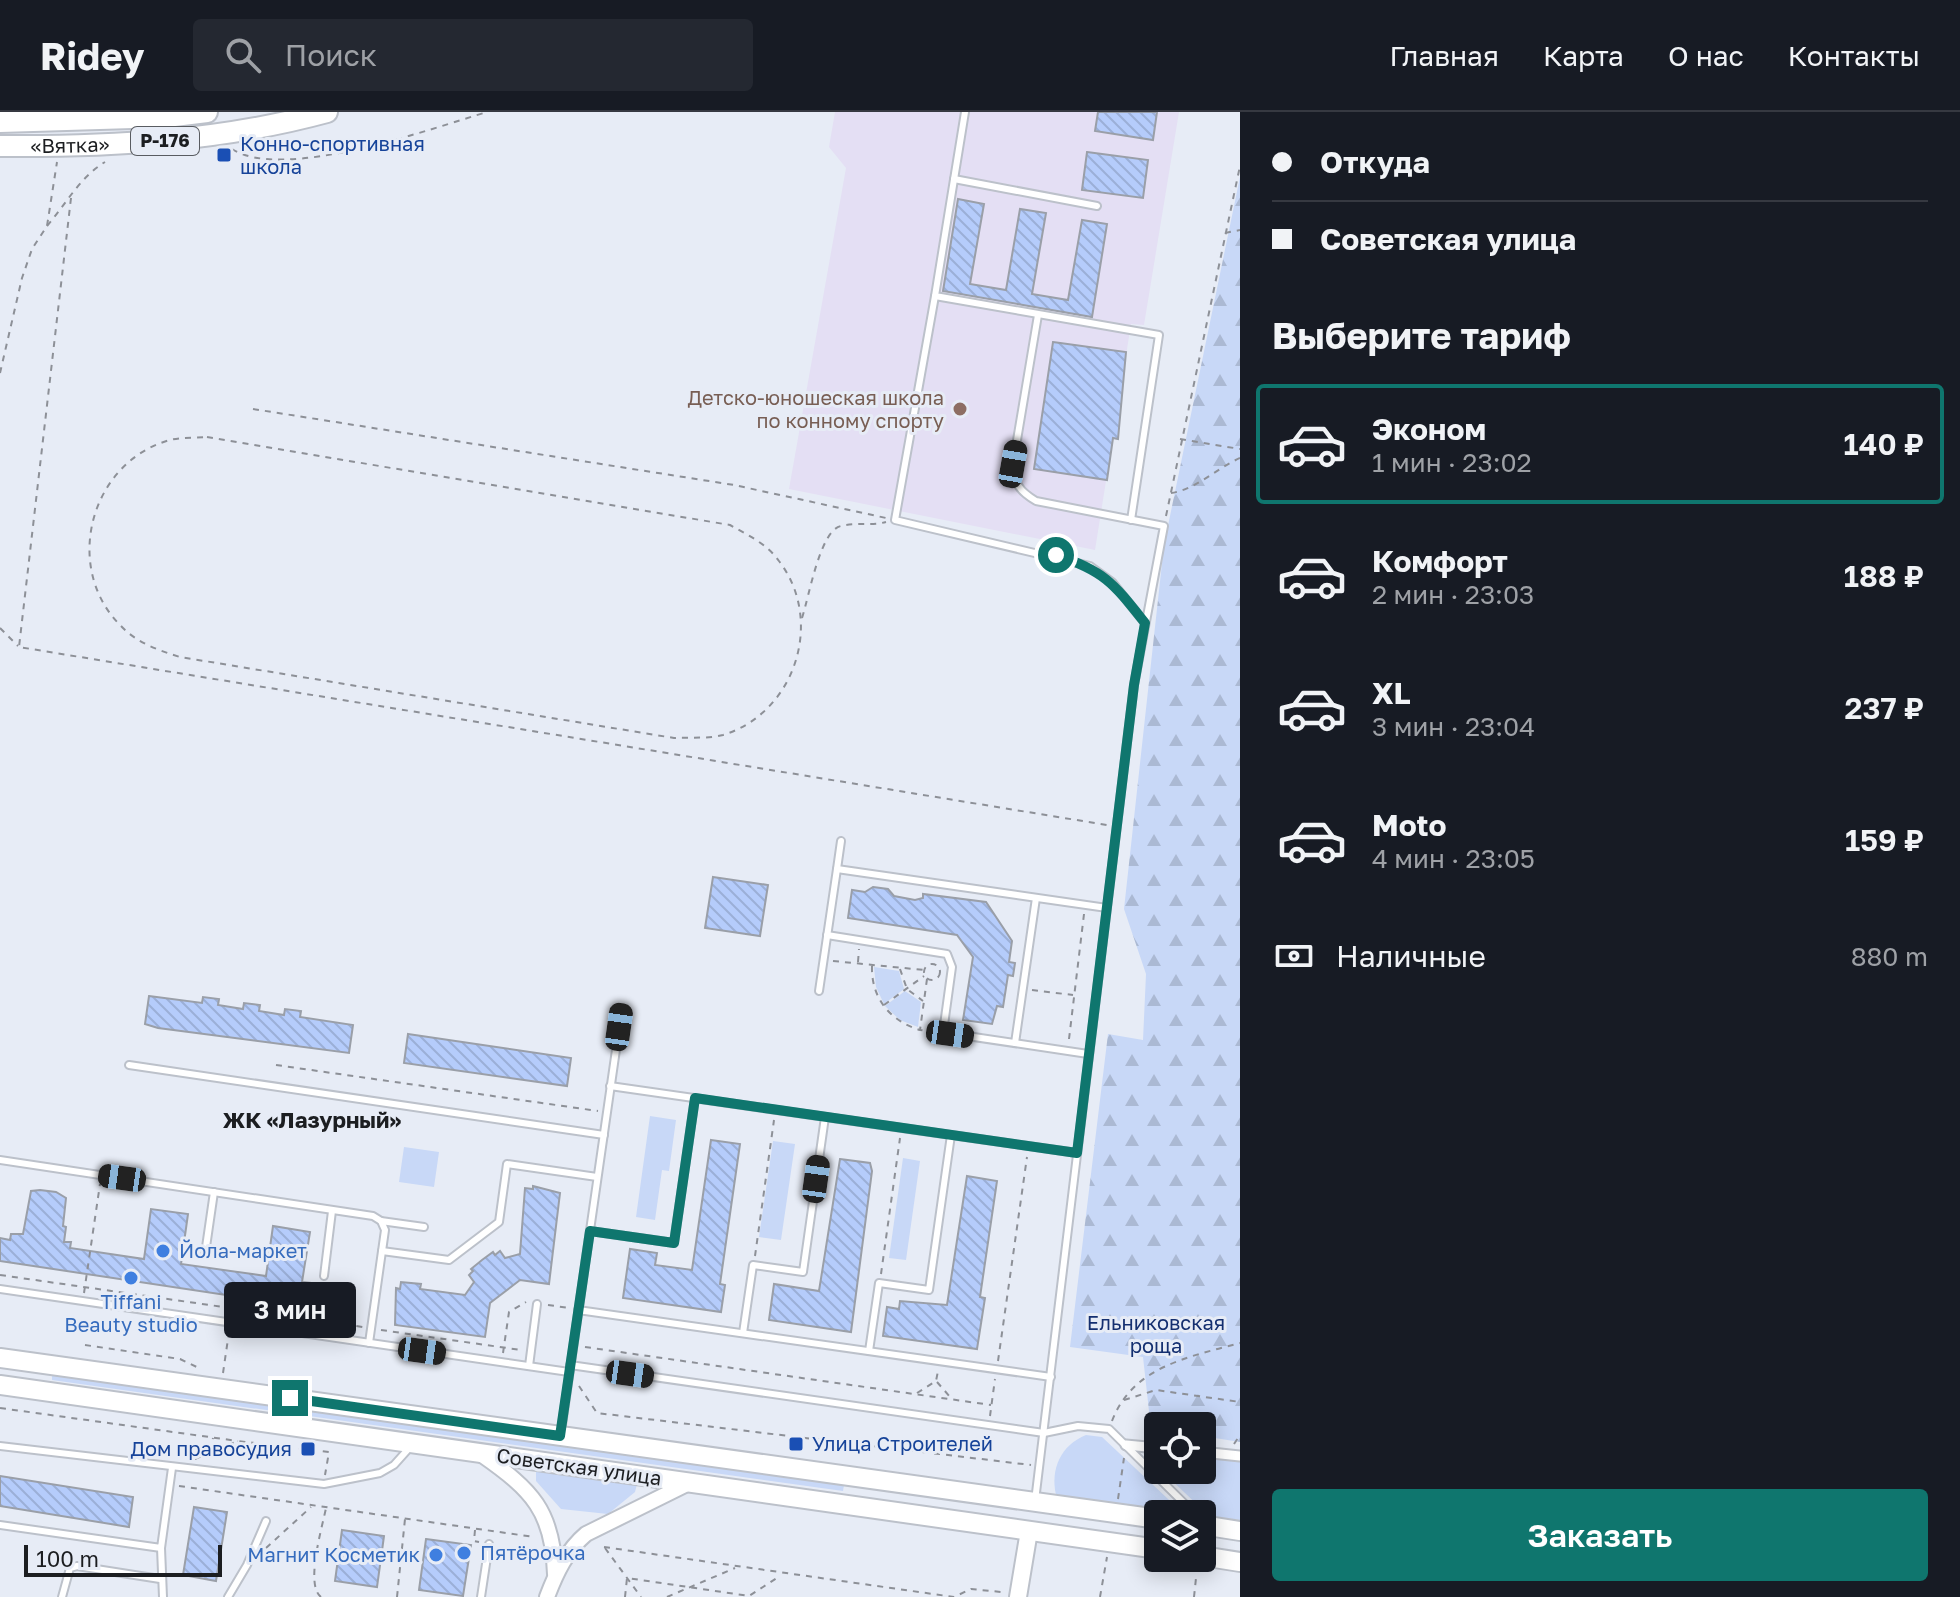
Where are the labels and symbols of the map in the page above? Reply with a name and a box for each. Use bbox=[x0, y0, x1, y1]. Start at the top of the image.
road number: Р-176 bbox=[131, 127, 199, 155]
street label: «Вятка» bbox=[30, 131, 110, 157]
place label: Конно-спортивная школа bbox=[240, 131, 425, 178]
marker: Конно-спортивная школа bbox=[215, 146, 233, 164]
place label: Детско-юношеская школа по конному спорту bbox=[688, 385, 944, 432]
marker: Детско-юношеская школа по конному спорту bbox=[951, 400, 969, 418]
car bbox=[997, 438, 1029, 490]
route start bbox=[1038, 537, 1074, 573]
car bbox=[604, 1002, 634, 1052]
car bbox=[925, 1019, 975, 1049]
district label: ЖК «Лазурный» bbox=[223, 1106, 401, 1133]
car bbox=[801, 1154, 831, 1204]
car bbox=[97, 1163, 147, 1193]
place label: Йола-маркет bbox=[179, 1238, 307, 1262]
marker: Йола-маркет bbox=[154, 1242, 172, 1260]
marker: Tiffani Beauty studio bbox=[122, 1269, 140, 1287]
callout: 3 мин bbox=[224, 1282, 356, 1338]
place label: Tiffani Beauty studio bbox=[64, 1289, 198, 1336]
park label: Ельниковская роща bbox=[1087, 1310, 1225, 1357]
car bbox=[397, 1336, 447, 1366]
car bbox=[605, 1359, 655, 1389]
route end bbox=[272, 1380, 308, 1416]
place label: Улица Строителей bbox=[812, 1431, 993, 1455]
marker: Улица Строителей bbox=[787, 1435, 805, 1453]
place label: Дом правосудия bbox=[131, 1436, 292, 1460]
marker: Дом правосудия bbox=[299, 1440, 317, 1458]
street label: Советская улица bbox=[495, 1443, 663, 1489]
place label: Пятёрочка bbox=[480, 1540, 586, 1564]
scale bar bbox=[24, 1541, 222, 1577]
place label: Магнит Косметик bbox=[247, 1542, 420, 1566]
marker: Пятёрочка bbox=[455, 1544, 473, 1562]
marker: Магнит Косметик bbox=[427, 1546, 445, 1564]

